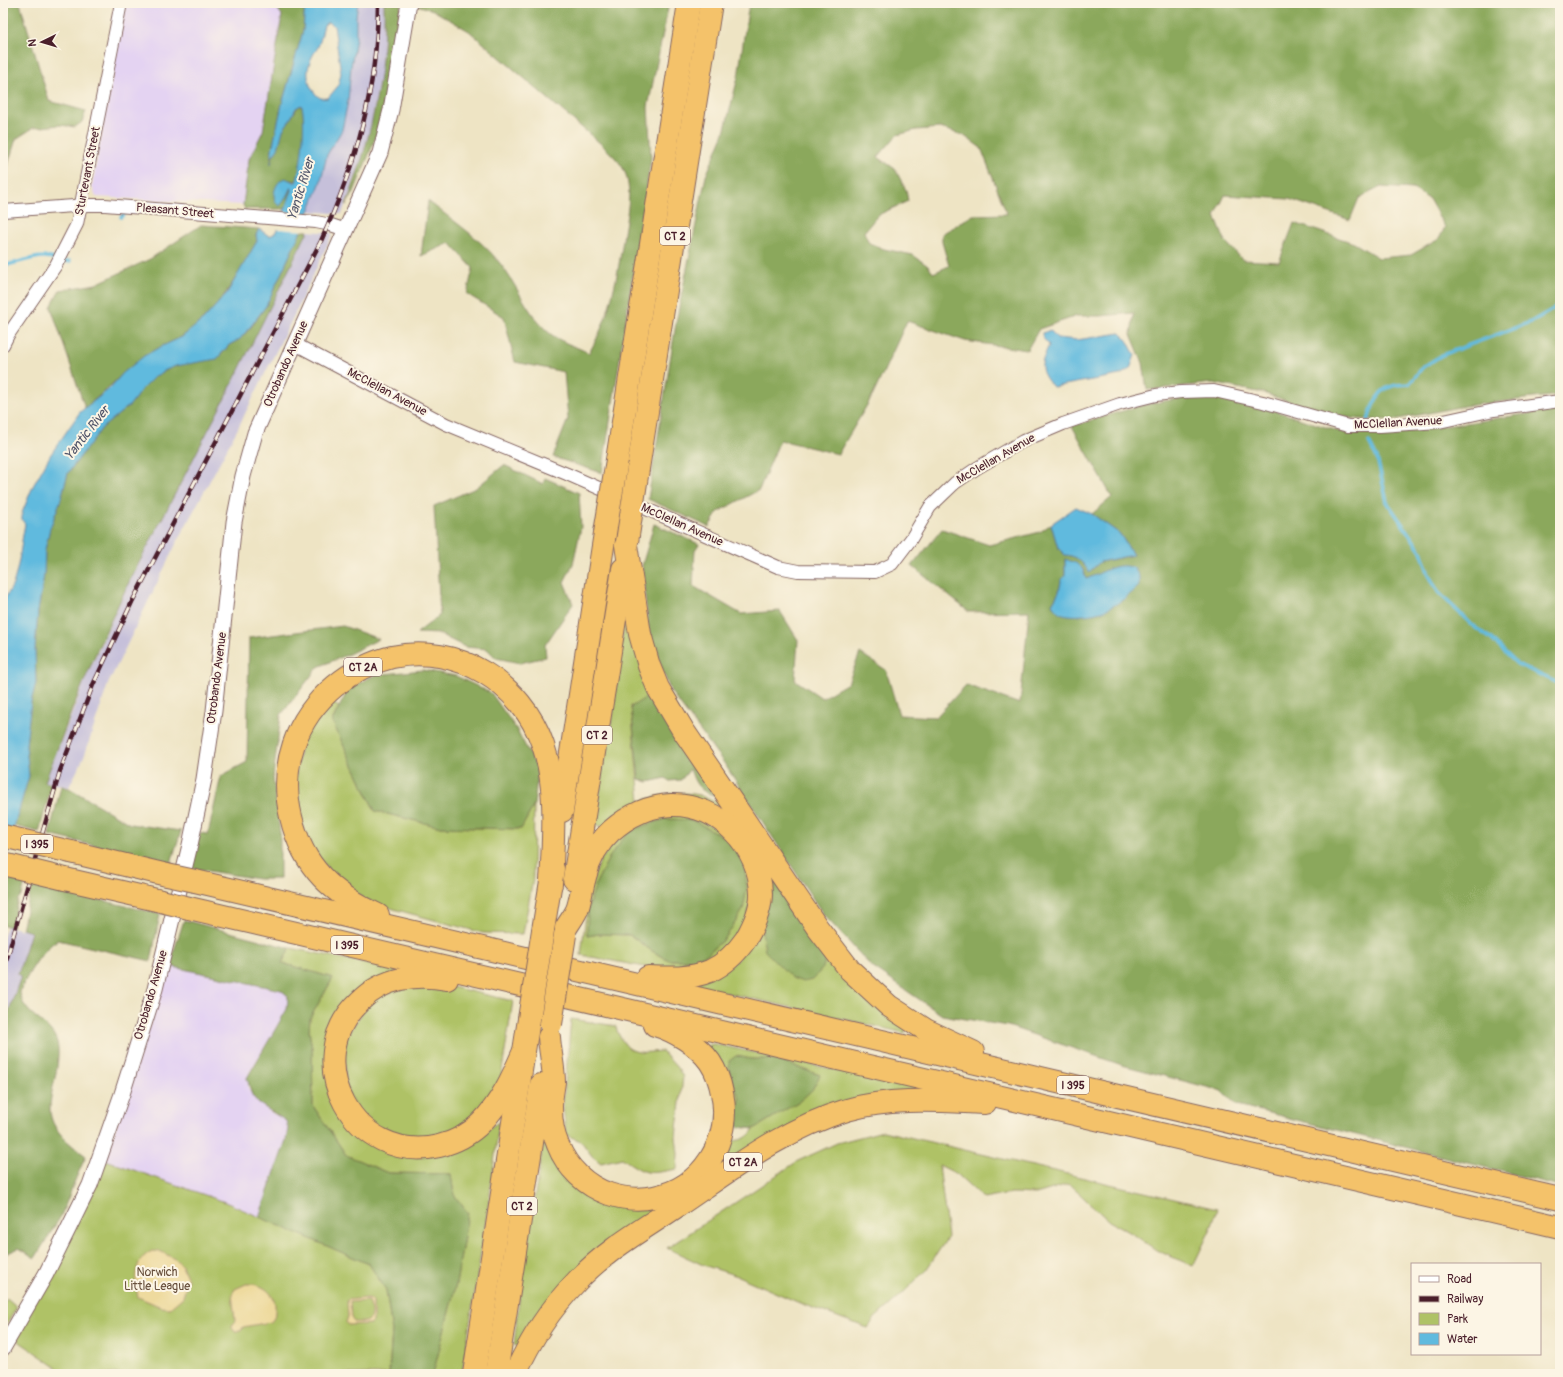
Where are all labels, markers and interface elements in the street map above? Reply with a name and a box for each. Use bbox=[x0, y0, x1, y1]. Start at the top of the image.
north arrow bbox=[22, 22, 62, 62]
text: N bbox=[26, 38, 39, 47]
street label: Sturtevant Street bbox=[72, 125, 104, 217]
water label: Yantic River bbox=[284, 154, 319, 222]
street label: Pleasant Street bbox=[135, 200, 215, 222]
road number: CT 2 bbox=[660, 227, 690, 245]
street label: Otrobando Avenue bbox=[260, 319, 312, 409]
street label: McClellan Avenue bbox=[345, 365, 429, 419]
water label: Yantic River bbox=[61, 401, 114, 463]
street label: McClellan Avenue bbox=[1354, 413, 1442, 433]
street label: McClellan Avenue bbox=[954, 430, 1038, 488]
street label: McClellan Avenue bbox=[639, 500, 725, 550]
street label: Otrobando Avenue bbox=[204, 631, 230, 725]
road number: CT 2A bbox=[344, 658, 382, 676]
road number: CT 2 bbox=[582, 726, 612, 744]
road number: I 395 bbox=[21, 835, 53, 853]
road number: I 395 bbox=[331, 936, 363, 954]
street label: Otrobando Avenue bbox=[131, 948, 171, 1041]
road number: I 395 bbox=[1057, 1076, 1089, 1094]
road number: CT 2A bbox=[724, 1153, 762, 1171]
road number: CT 2 bbox=[507, 1197, 537, 1215]
legend bbox=[1411, 1263, 1541, 1355]
park label: Norwich Little League bbox=[124, 1265, 190, 1294]
text: Road bbox=[1447, 1272, 1472, 1287]
text: Railway bbox=[1447, 1292, 1483, 1307]
text: Park bbox=[1447, 1312, 1468, 1327]
text: Water bbox=[1447, 1332, 1478, 1347]

